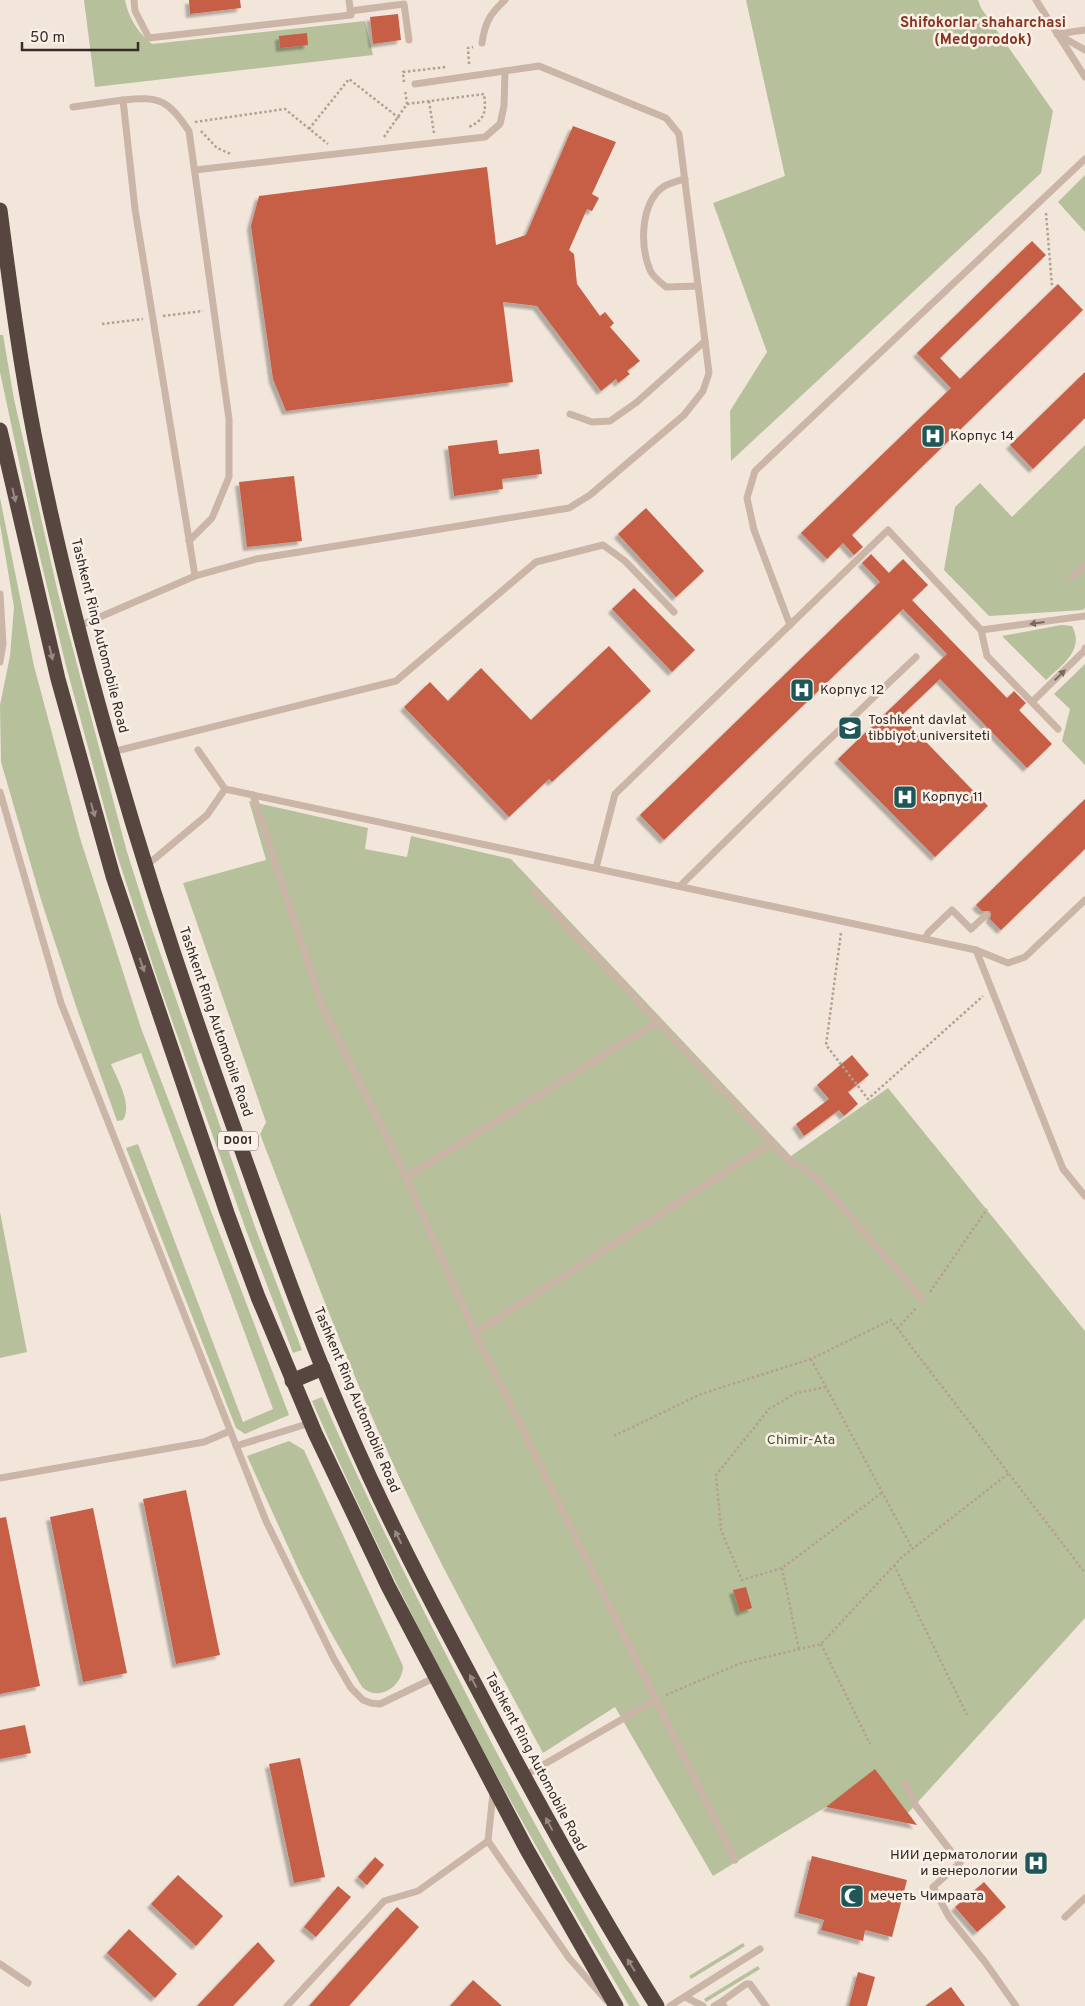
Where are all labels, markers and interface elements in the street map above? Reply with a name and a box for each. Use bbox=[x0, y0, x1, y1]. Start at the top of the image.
district label: Shifokorlar shaharchasi (Medgorodok) bbox=[900, 14, 1066, 50]
scale bar bbox=[22, 20, 139, 52]
text: 50 m bbox=[30, 29, 65, 48]
hospital icon: Корпус 14 bbox=[920, 423, 946, 449]
place label: Корпус 14 bbox=[950, 428, 1014, 445]
one-way arrow bbox=[10, 487, 18, 502]
street label: Tashkent Ring Automobile Road bbox=[67, 537, 131, 735]
one-way arrow bbox=[1028, 619, 1044, 627]
one-way arrow bbox=[47, 645, 55, 660]
one-way arrow bbox=[1053, 669, 1065, 681]
hospital icon: Корпус 12 bbox=[789, 677, 815, 703]
place label: Корпус 12 bbox=[820, 682, 884, 699]
place label: Toshkent davlat tibbiyot universiteti bbox=[868, 712, 990, 745]
school or university icon: Toshkent davlat tibbiyot universiteti bbox=[837, 715, 863, 741]
hospital icon: Корпус 11 bbox=[892, 784, 918, 810]
place label: Корпус 11 bbox=[922, 789, 983, 806]
one-way arrow bbox=[90, 803, 98, 818]
street label: Tashkent Ring Automobile Road bbox=[174, 925, 256, 1119]
one-way arrow bbox=[138, 958, 146, 973]
road number: D001 bbox=[218, 1132, 258, 1150]
street label: Tashkent Ring Automobile Road bbox=[309, 1305, 403, 1495]
park label: Chimir-Ata bbox=[767, 1432, 835, 1449]
one-way arrow bbox=[394, 1530, 402, 1544]
street label: Tashkent Ring Automobile Road bbox=[481, 1670, 589, 1854]
one-way arrow bbox=[469, 1674, 477, 1688]
one-way arrow bbox=[545, 1818, 554, 1831]
place label: НИИ дерматологии и венерологии bbox=[890, 1847, 1018, 1880]
hospital icon: НИИ дерматологии и венерологии bbox=[1023, 1850, 1049, 1876]
mosque icon: мечеть Чимраата bbox=[839, 1883, 865, 1909]
place label: мечеть Чимраата bbox=[870, 1888, 984, 1905]
one-way arrow bbox=[627, 1958, 636, 1971]

